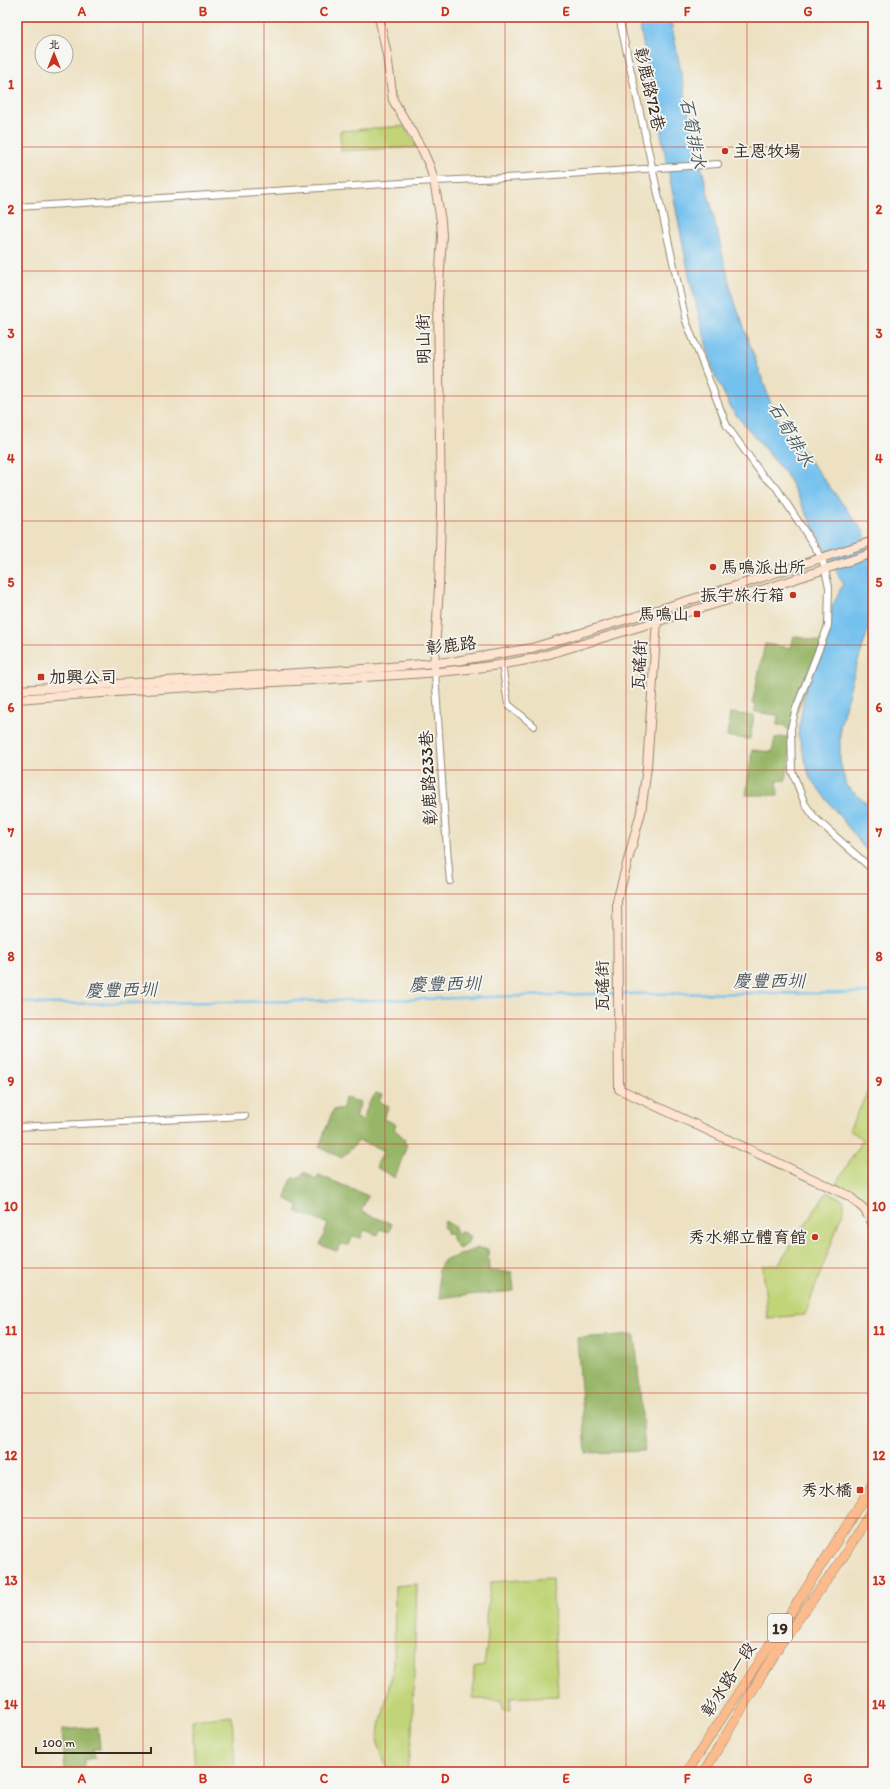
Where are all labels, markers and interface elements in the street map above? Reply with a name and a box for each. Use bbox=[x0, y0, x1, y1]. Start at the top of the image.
text: A bbox=[77, 4, 87, 19]
text: B bbox=[199, 4, 208, 19]
text: C bbox=[320, 4, 329, 19]
text: D bbox=[441, 4, 450, 19]
text: E bbox=[562, 4, 570, 19]
text: F bbox=[684, 4, 691, 19]
text: G bbox=[804, 4, 813, 19]
north arrow bbox=[34, 34, 74, 74]
text: 北 bbox=[49, 38, 60, 51]
street label: 彰鹿路72巷 bbox=[631, 45, 670, 134]
text: 1 bbox=[8, 77, 14, 92]
text: 1 bbox=[876, 77, 882, 92]
water label: 石筍排水 bbox=[675, 96, 711, 171]
place label: 主恩牧場 bbox=[733, 141, 801, 161]
marker: 主恩牧場 bbox=[720, 146, 730, 156]
text: 2 bbox=[8, 202, 15, 217]
text: 2 bbox=[876, 202, 883, 217]
street label: 明山街 bbox=[413, 313, 433, 365]
text: 3 bbox=[7, 326, 15, 341]
text: 3 bbox=[875, 326, 883, 341]
water label: 石筍排水 bbox=[763, 397, 819, 472]
text: 4 bbox=[7, 451, 15, 466]
text: 4 bbox=[875, 451, 883, 466]
place label: 馬鳴派出所 bbox=[721, 557, 806, 577]
marker: 馬鳴派出所 bbox=[708, 562, 718, 572]
text: 5 bbox=[8, 575, 15, 590]
text: 5 bbox=[876, 575, 883, 590]
place label: 振宇旅行箱 bbox=[700, 585, 785, 605]
marker: 振宇旅行箱 bbox=[788, 590, 798, 600]
place label: 馬鳴山 bbox=[638, 604, 689, 624]
marker: 馬鳴山 bbox=[692, 609, 702, 619]
street label: 彰鹿路 bbox=[424, 632, 478, 658]
street label: 瓦磘街 bbox=[628, 639, 650, 691]
place label: 加興公司 bbox=[49, 667, 117, 687]
marker: 加興公司 bbox=[36, 672, 46, 682]
text: 6 bbox=[8, 700, 15, 715]
text: 6 bbox=[876, 700, 883, 715]
street label: 彰鹿路233巷 bbox=[415, 729, 440, 826]
text: 7 bbox=[7, 825, 15, 840]
text: 7 bbox=[875, 825, 883, 840]
text: 8 bbox=[7, 949, 15, 964]
text: 8 bbox=[875, 949, 883, 964]
street label: 瓦磘街 bbox=[592, 961, 612, 1012]
water label: 慶豐西圳 bbox=[733, 970, 807, 992]
water label: 慶豐西圳 bbox=[409, 972, 483, 996]
water label: 慶豐西圳 bbox=[85, 978, 159, 1002]
text: 9 bbox=[8, 1074, 15, 1089]
text: 9 bbox=[876, 1074, 883, 1089]
text: 10 bbox=[4, 1199, 18, 1214]
text: 10 bbox=[872, 1199, 886, 1214]
place label: 秀水鄉立體育館 bbox=[688, 1227, 807, 1247]
marker: 秀水鄉立體育館 bbox=[810, 1232, 820, 1242]
text: 11 bbox=[5, 1323, 17, 1338]
text: 11 bbox=[873, 1323, 885, 1338]
text: 12 bbox=[5, 1448, 18, 1463]
text: 12 bbox=[873, 1448, 886, 1463]
place label: 秀水橋 bbox=[801, 1480, 852, 1500]
marker: 秀水橋 bbox=[855, 1485, 865, 1495]
text: 13 bbox=[4, 1573, 18, 1588]
text: 13 bbox=[872, 1573, 886, 1588]
road number: 19 bbox=[768, 1614, 792, 1642]
street label: 彰水路一段 bbox=[696, 1638, 760, 1720]
text: 14 bbox=[4, 1697, 18, 1712]
text: 14 bbox=[872, 1697, 886, 1712]
scale bar bbox=[36, 1729, 151, 1755]
text: 100 m bbox=[42, 1736, 75, 1750]
text: A bbox=[77, 1771, 87, 1786]
text: B bbox=[199, 1771, 208, 1786]
text: C bbox=[320, 1771, 329, 1786]
text: D bbox=[441, 1771, 450, 1786]
text: E bbox=[562, 1771, 570, 1786]
text: F bbox=[684, 1771, 691, 1786]
text: G bbox=[804, 1771, 813, 1786]

